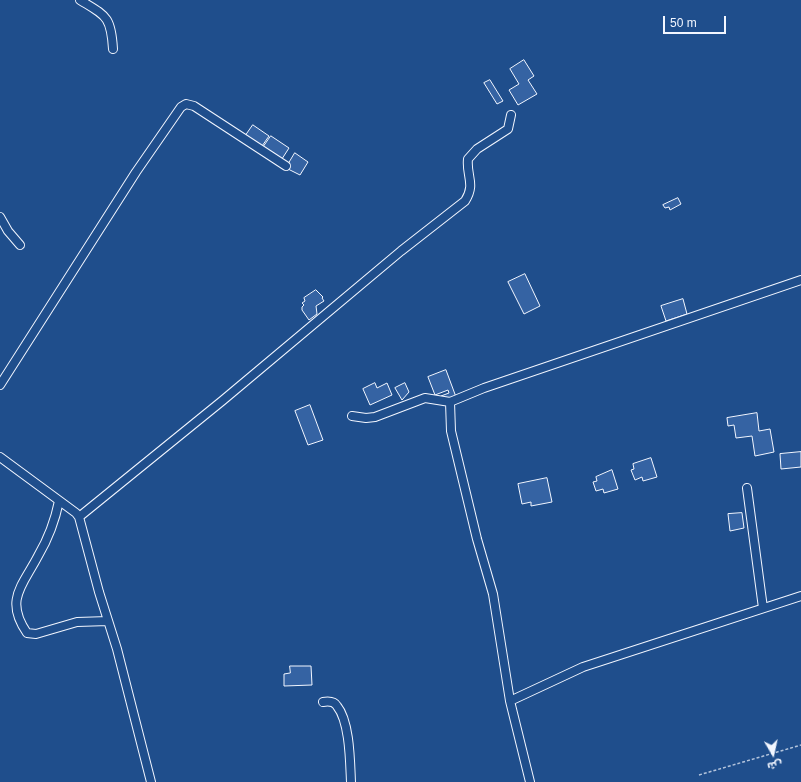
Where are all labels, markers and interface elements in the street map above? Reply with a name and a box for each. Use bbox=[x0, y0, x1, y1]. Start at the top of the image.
scale bar bbox=[665, 8, 728, 34]
text: 50 m bbox=[670, 16, 697, 30]
north arrow bbox=[753, 734, 793, 774]
text: ش bbox=[767, 759, 783, 773]

